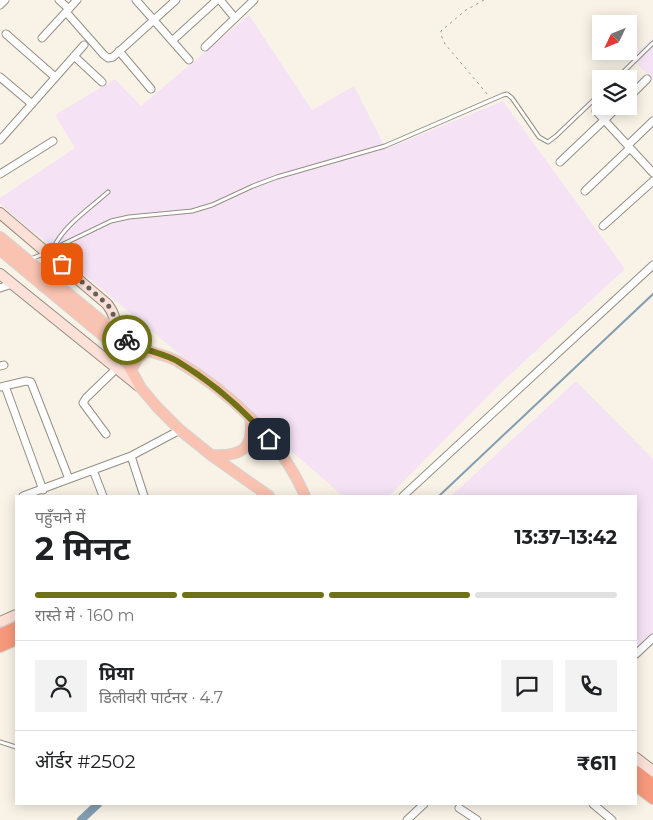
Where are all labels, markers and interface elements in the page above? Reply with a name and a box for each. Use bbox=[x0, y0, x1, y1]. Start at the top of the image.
north arrow bbox=[592, 15, 638, 60]
map controls bbox=[592, 15, 637, 115]
button: layers bbox=[592, 70, 637, 115]
pin bbox=[41, 243, 83, 285]
icon: bag bbox=[48, 250, 76, 278]
courier bbox=[102, 315, 152, 365]
icon: bike bbox=[113, 326, 141, 354]
pin bbox=[248, 418, 290, 460]
icon: home bbox=[255, 425, 283, 453]
text: पहुँचने में bbox=[35, 508, 85, 527]
text: 13:37–13:42 bbox=[514, 526, 617, 549]
text: 2 मिनट bbox=[35, 529, 130, 568]
text: रास्ते में · 160 m bbox=[35, 606, 135, 625]
button: person bbox=[35, 660, 87, 712]
button: chat bbox=[501, 660, 553, 712]
button: phone bbox=[565, 660, 617, 712]
text: प्रिया bbox=[99, 662, 134, 685]
text: डिलीवरी पार्टनर · 4.7 bbox=[99, 688, 223, 707]
text: ऑर्डर #2502 bbox=[35, 750, 136, 773]
text: ₹611 bbox=[577, 752, 617, 775]

